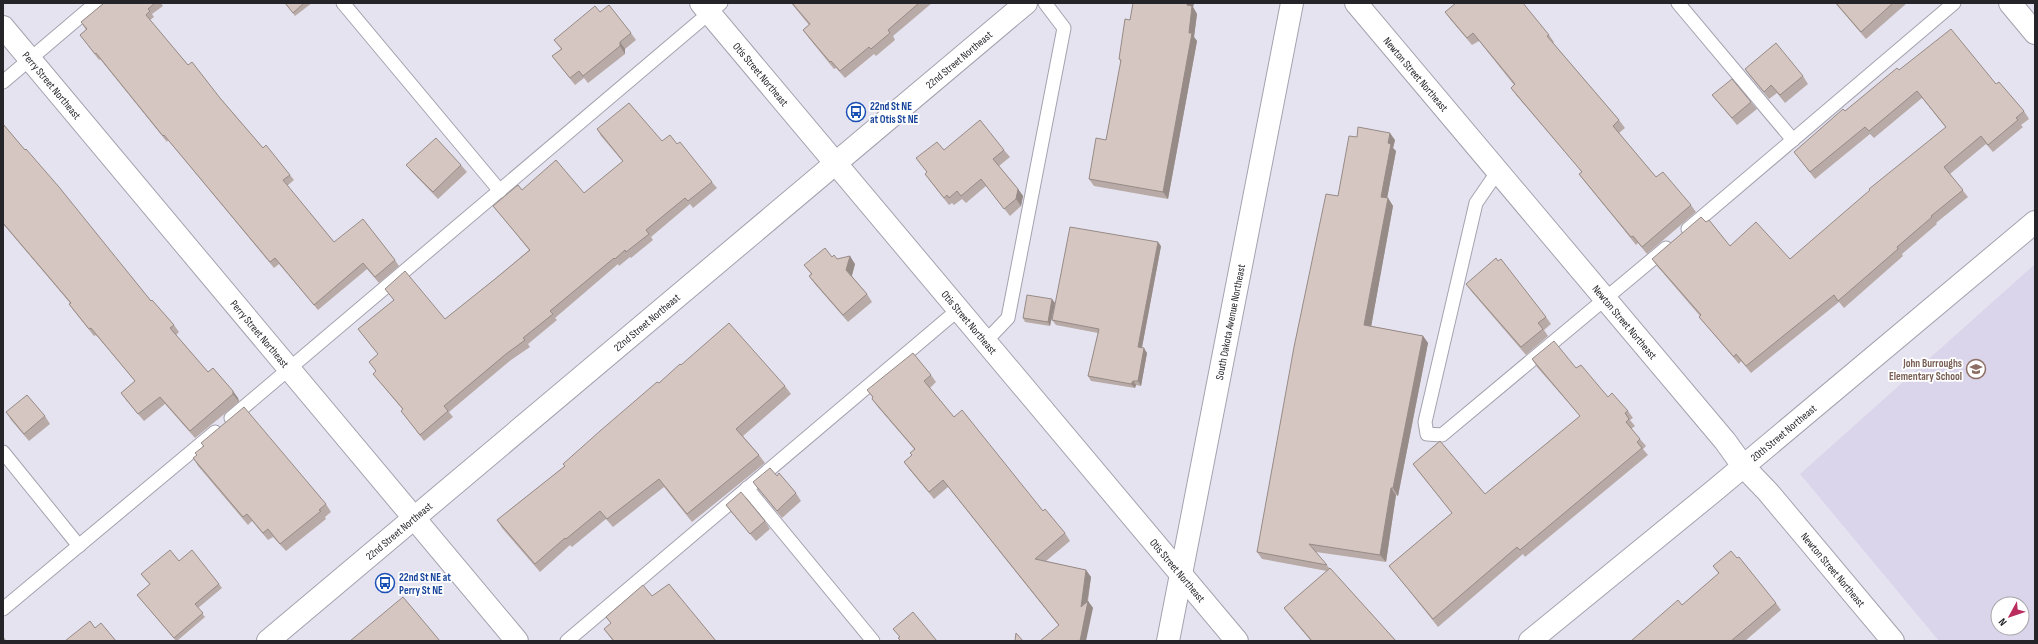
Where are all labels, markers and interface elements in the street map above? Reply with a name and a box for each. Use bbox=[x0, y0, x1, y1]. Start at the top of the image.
street label: 22nd Street Northeast bbox=[923, 27, 995, 91]
street label: Newton Street Northeast bbox=[1381, 34, 1451, 114]
street label: Otis Street Northeast bbox=[730, 40, 792, 109]
street label: Perry Street Northeast bbox=[20, 49, 84, 122]
place label: 22nd St NE at Otis St NE bbox=[870, 100, 919, 126]
bus stop icon: 22nd St NE at Otis St NE bbox=[845, 101, 867, 123]
street label: South Dakota Avenue Northeast bbox=[1212, 262, 1248, 381]
street label: Newton Street Northeast bbox=[1590, 282, 1660, 362]
street label: Otis Street Northeast bbox=[939, 288, 1000, 357]
street label: 22nd Street Northeast bbox=[611, 290, 683, 354]
street label: Perry Street Northeast bbox=[228, 297, 292, 371]
place label: John Burroughs Elementary School bbox=[1889, 357, 1962, 383]
school or university icon: John Burroughs Elementary School bbox=[1965, 358, 1987, 380]
street label: 20th Street Northeast bbox=[1748, 401, 1819, 464]
street label: 22nd Street Northeast bbox=[363, 499, 435, 562]
street label: Newton Street Northeast bbox=[1798, 530, 1868, 610]
street label: Otis Street Northeast bbox=[1147, 536, 1208, 605]
place label: 22nd St NE at Perry St NE bbox=[399, 571, 451, 597]
bus stop icon: 22nd St NE at Perry St NE bbox=[374, 572, 396, 594]
north arrow bbox=[1990, 596, 2030, 636]
text: N bbox=[1996, 616, 2010, 629]

